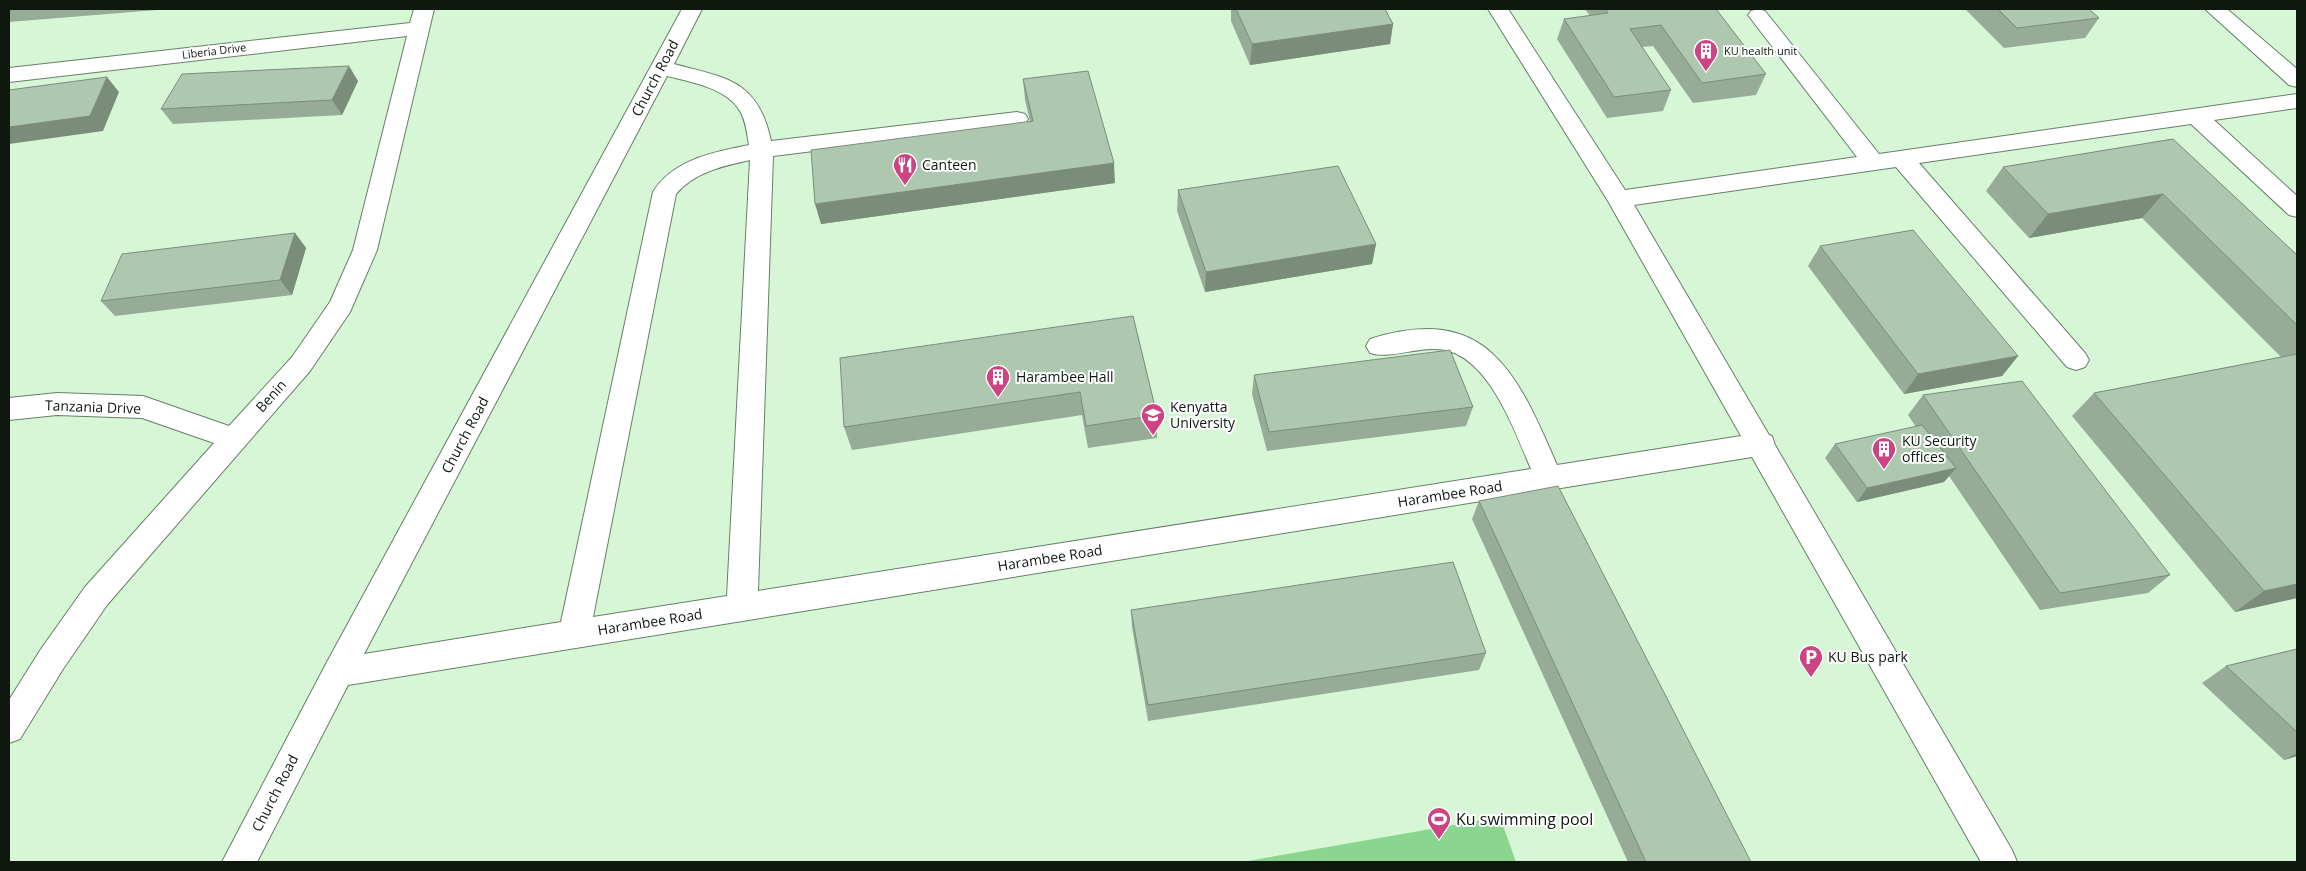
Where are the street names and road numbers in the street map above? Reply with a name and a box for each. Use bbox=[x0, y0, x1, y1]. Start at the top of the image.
street label: Church Road bbox=[626, 36, 683, 119]
street label: Liberia Drive bbox=[181, 39, 247, 62]
street label: Benin bbox=[251, 375, 290, 416]
street label: Church Road bbox=[436, 393, 493, 476]
street label: Tanzania Drive bbox=[45, 395, 142, 418]
street label: Harambee Road bbox=[1396, 476, 1504, 511]
street label: Harambee Road bbox=[996, 540, 1104, 575]
street label: Harambee Road bbox=[596, 604, 704, 639]
street label: Church Road bbox=[247, 751, 302, 835]

